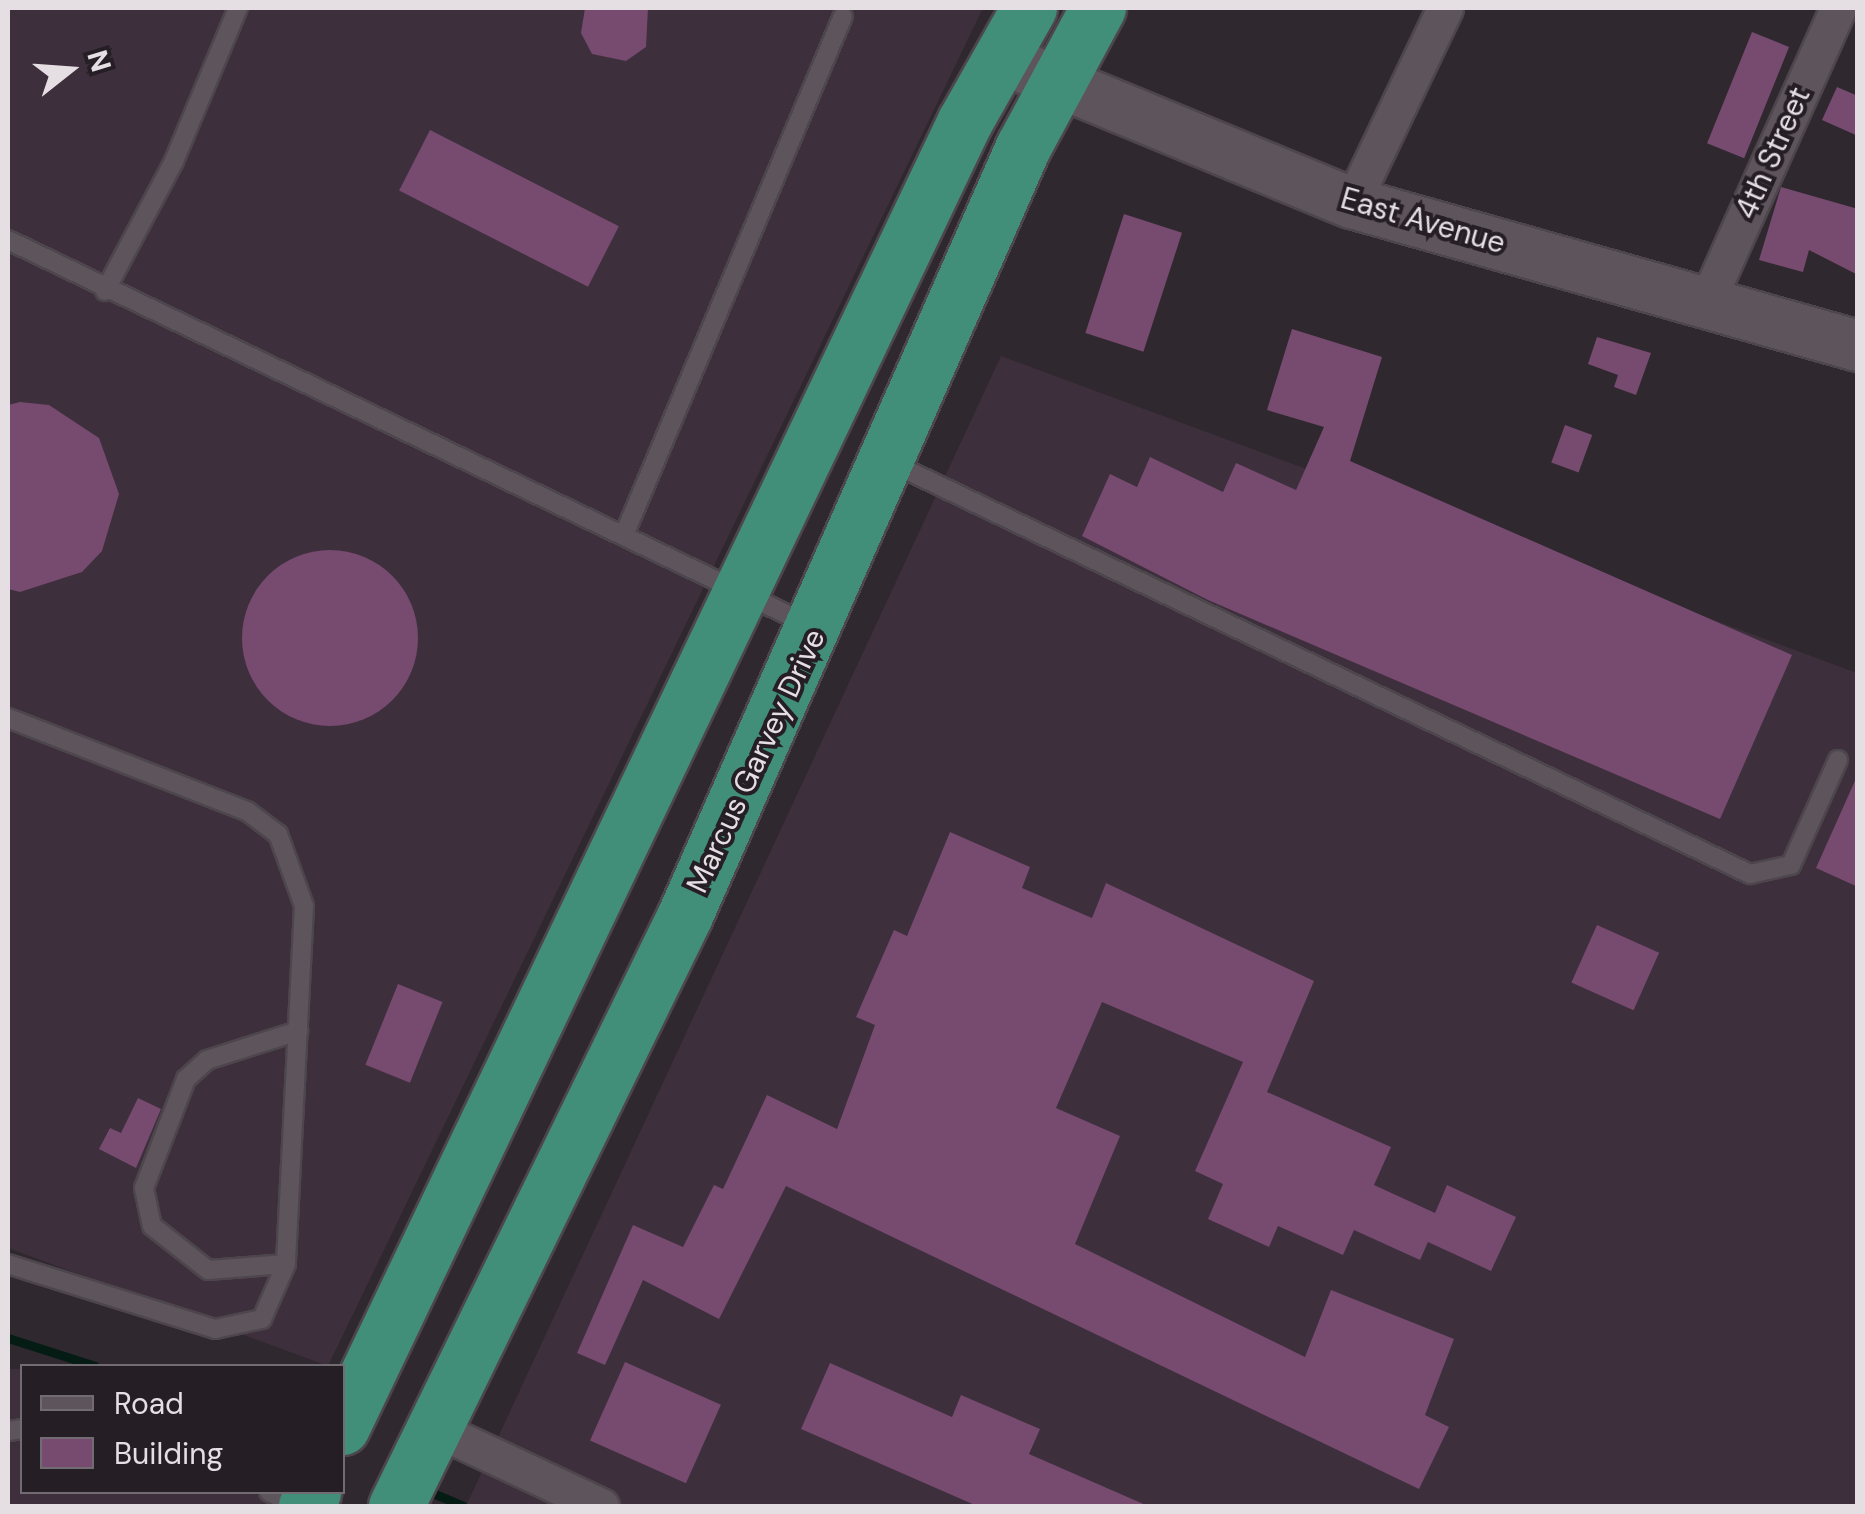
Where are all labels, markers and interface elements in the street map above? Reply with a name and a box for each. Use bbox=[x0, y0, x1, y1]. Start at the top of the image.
north arrow bbox=[20, 20, 120, 120]
text: N bbox=[78, 46, 120, 76]
street label: 4th Street bbox=[1728, 82, 1818, 224]
street label: East Avenue bbox=[1337, 180, 1509, 262]
street label: Marcus Garvey Drive bbox=[679, 623, 833, 899]
legend bbox=[20, 1364, 345, 1494]
text: Road bbox=[114, 1384, 184, 1423]
text: Building bbox=[114, 1434, 223, 1473]

